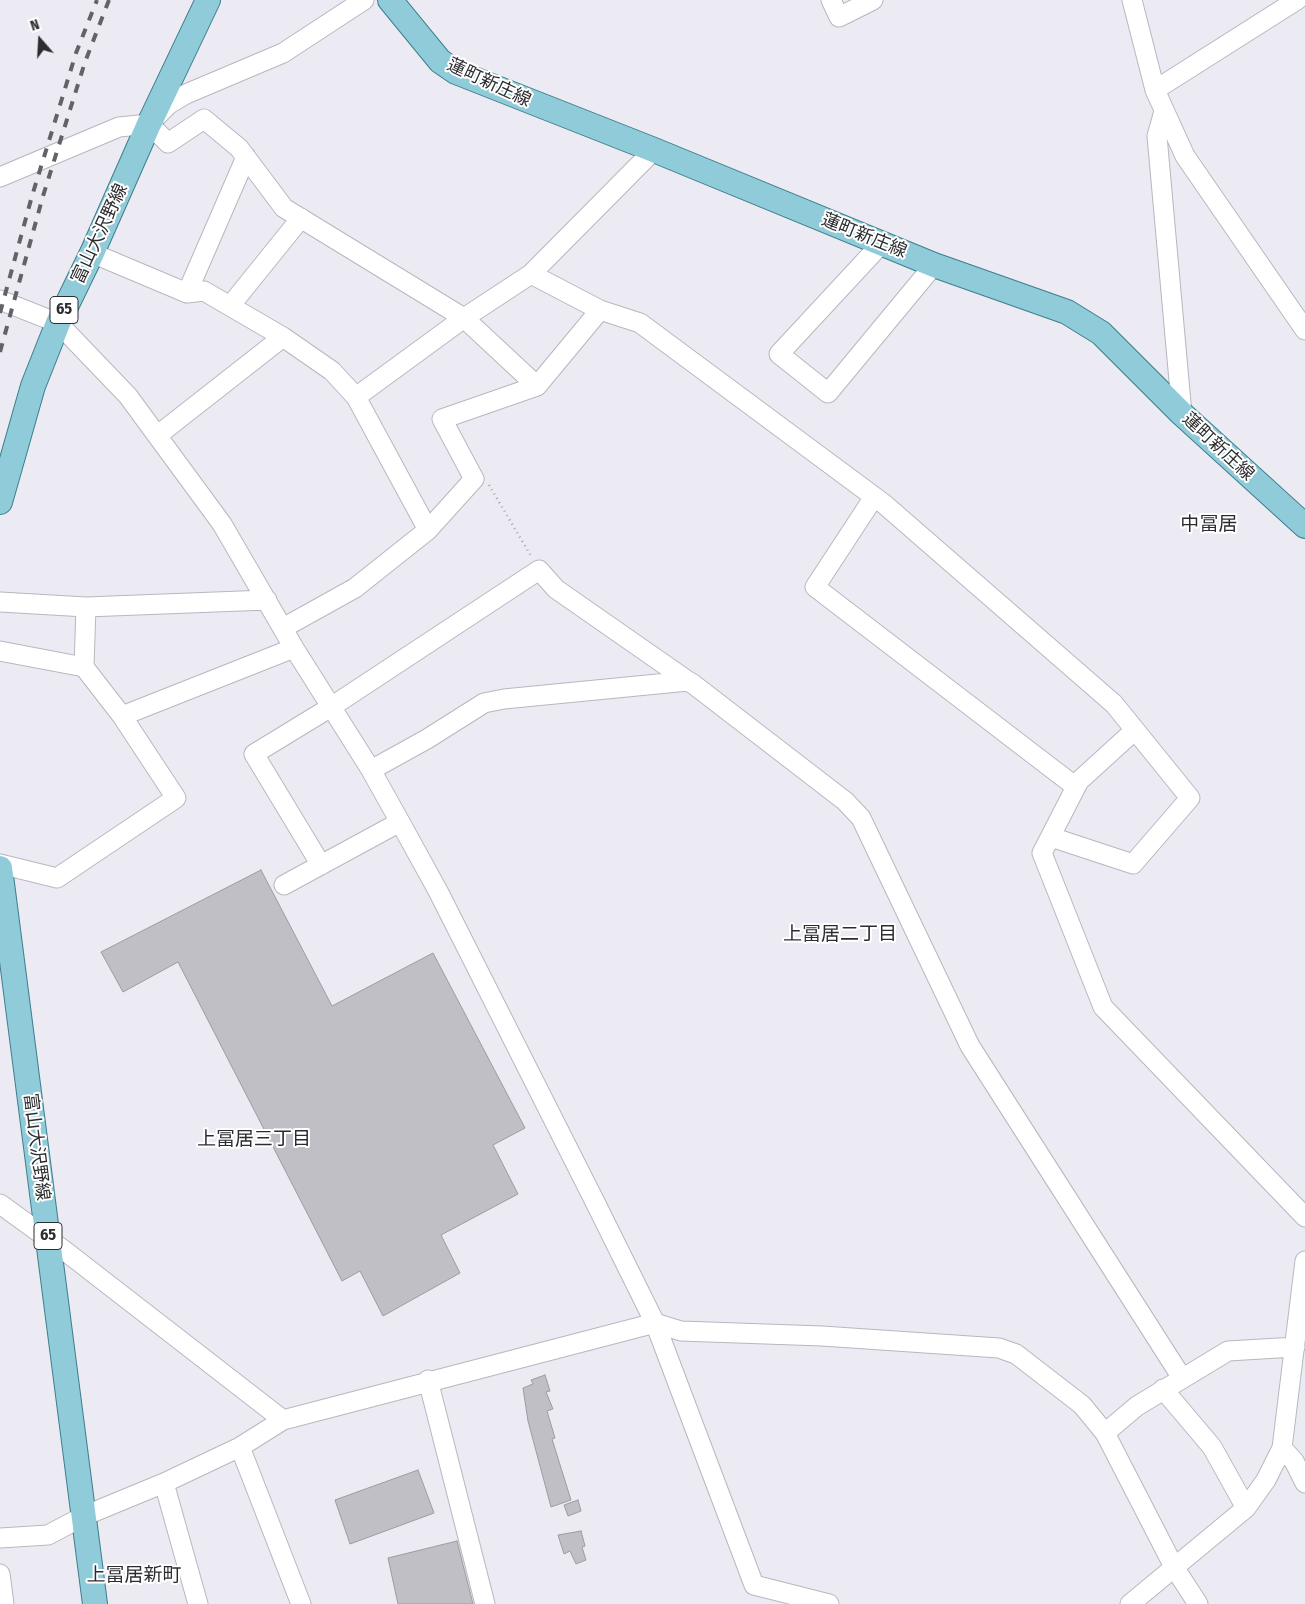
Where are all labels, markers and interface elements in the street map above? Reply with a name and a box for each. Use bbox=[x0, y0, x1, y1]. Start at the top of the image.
north arrow bbox=[15, 15, 65, 65]
text: N bbox=[28, 16, 42, 35]
street label: 蓮町新庄線 bbox=[444, 54, 534, 112]
street label: 富山大沢野線 bbox=[67, 180, 133, 288]
street label: 蓮町新庄線 bbox=[818, 209, 910, 263]
road number: 65 bbox=[50, 296, 78, 324]
street label: 蓮町新庄線 bbox=[1178, 408, 1258, 486]
district label: 中冨居 bbox=[1181, 514, 1237, 536]
district label: 上冨居二丁目 bbox=[783, 924, 897, 946]
street label: 富山大沢野線 bbox=[19, 1092, 53, 1202]
district label: 上冨居三丁目 bbox=[197, 1129, 311, 1151]
road number: 65 bbox=[34, 1222, 62, 1250]
district label: 上冨居新町 bbox=[87, 1565, 181, 1587]

